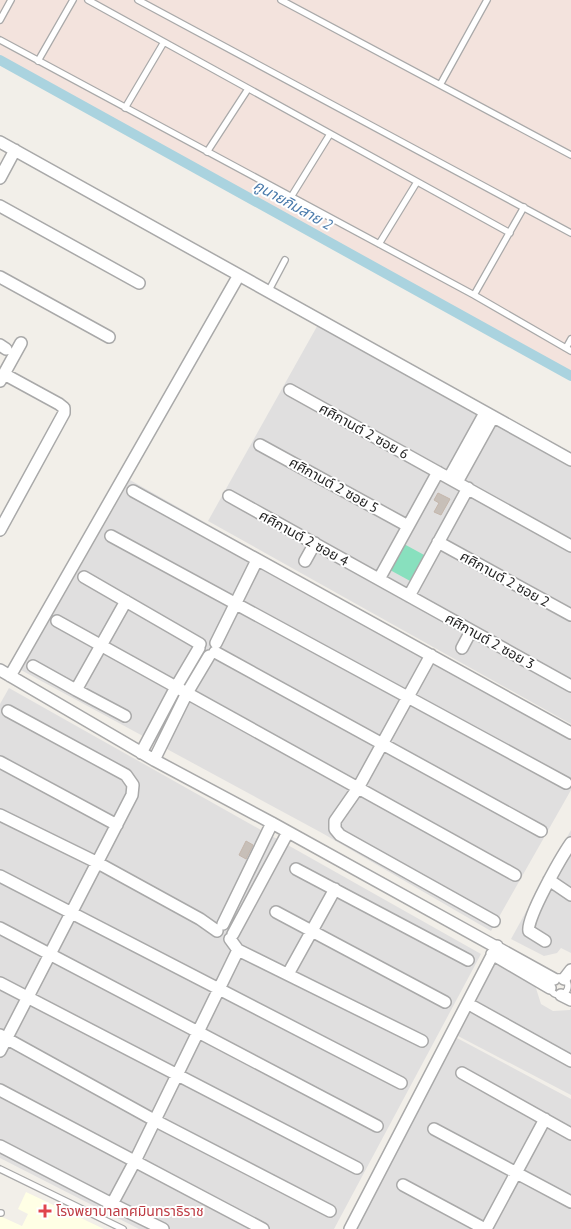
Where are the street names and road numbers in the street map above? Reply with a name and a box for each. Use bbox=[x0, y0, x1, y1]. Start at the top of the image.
street label: ศศิกานต์ 2 ซอย 6 bbox=[316, 399, 412, 463]
street label: ศศิกานต์ 2 ซอย 5 bbox=[286, 453, 382, 517]
street label: ศศิกานต์ 2 ซอย 4 bbox=[256, 506, 352, 570]
street label: ศศิกานต์ 2 ซอย 2 bbox=[457, 547, 553, 611]
street label: ศศิกานต์ 2 ซอย 3 bbox=[442, 609, 538, 673]

